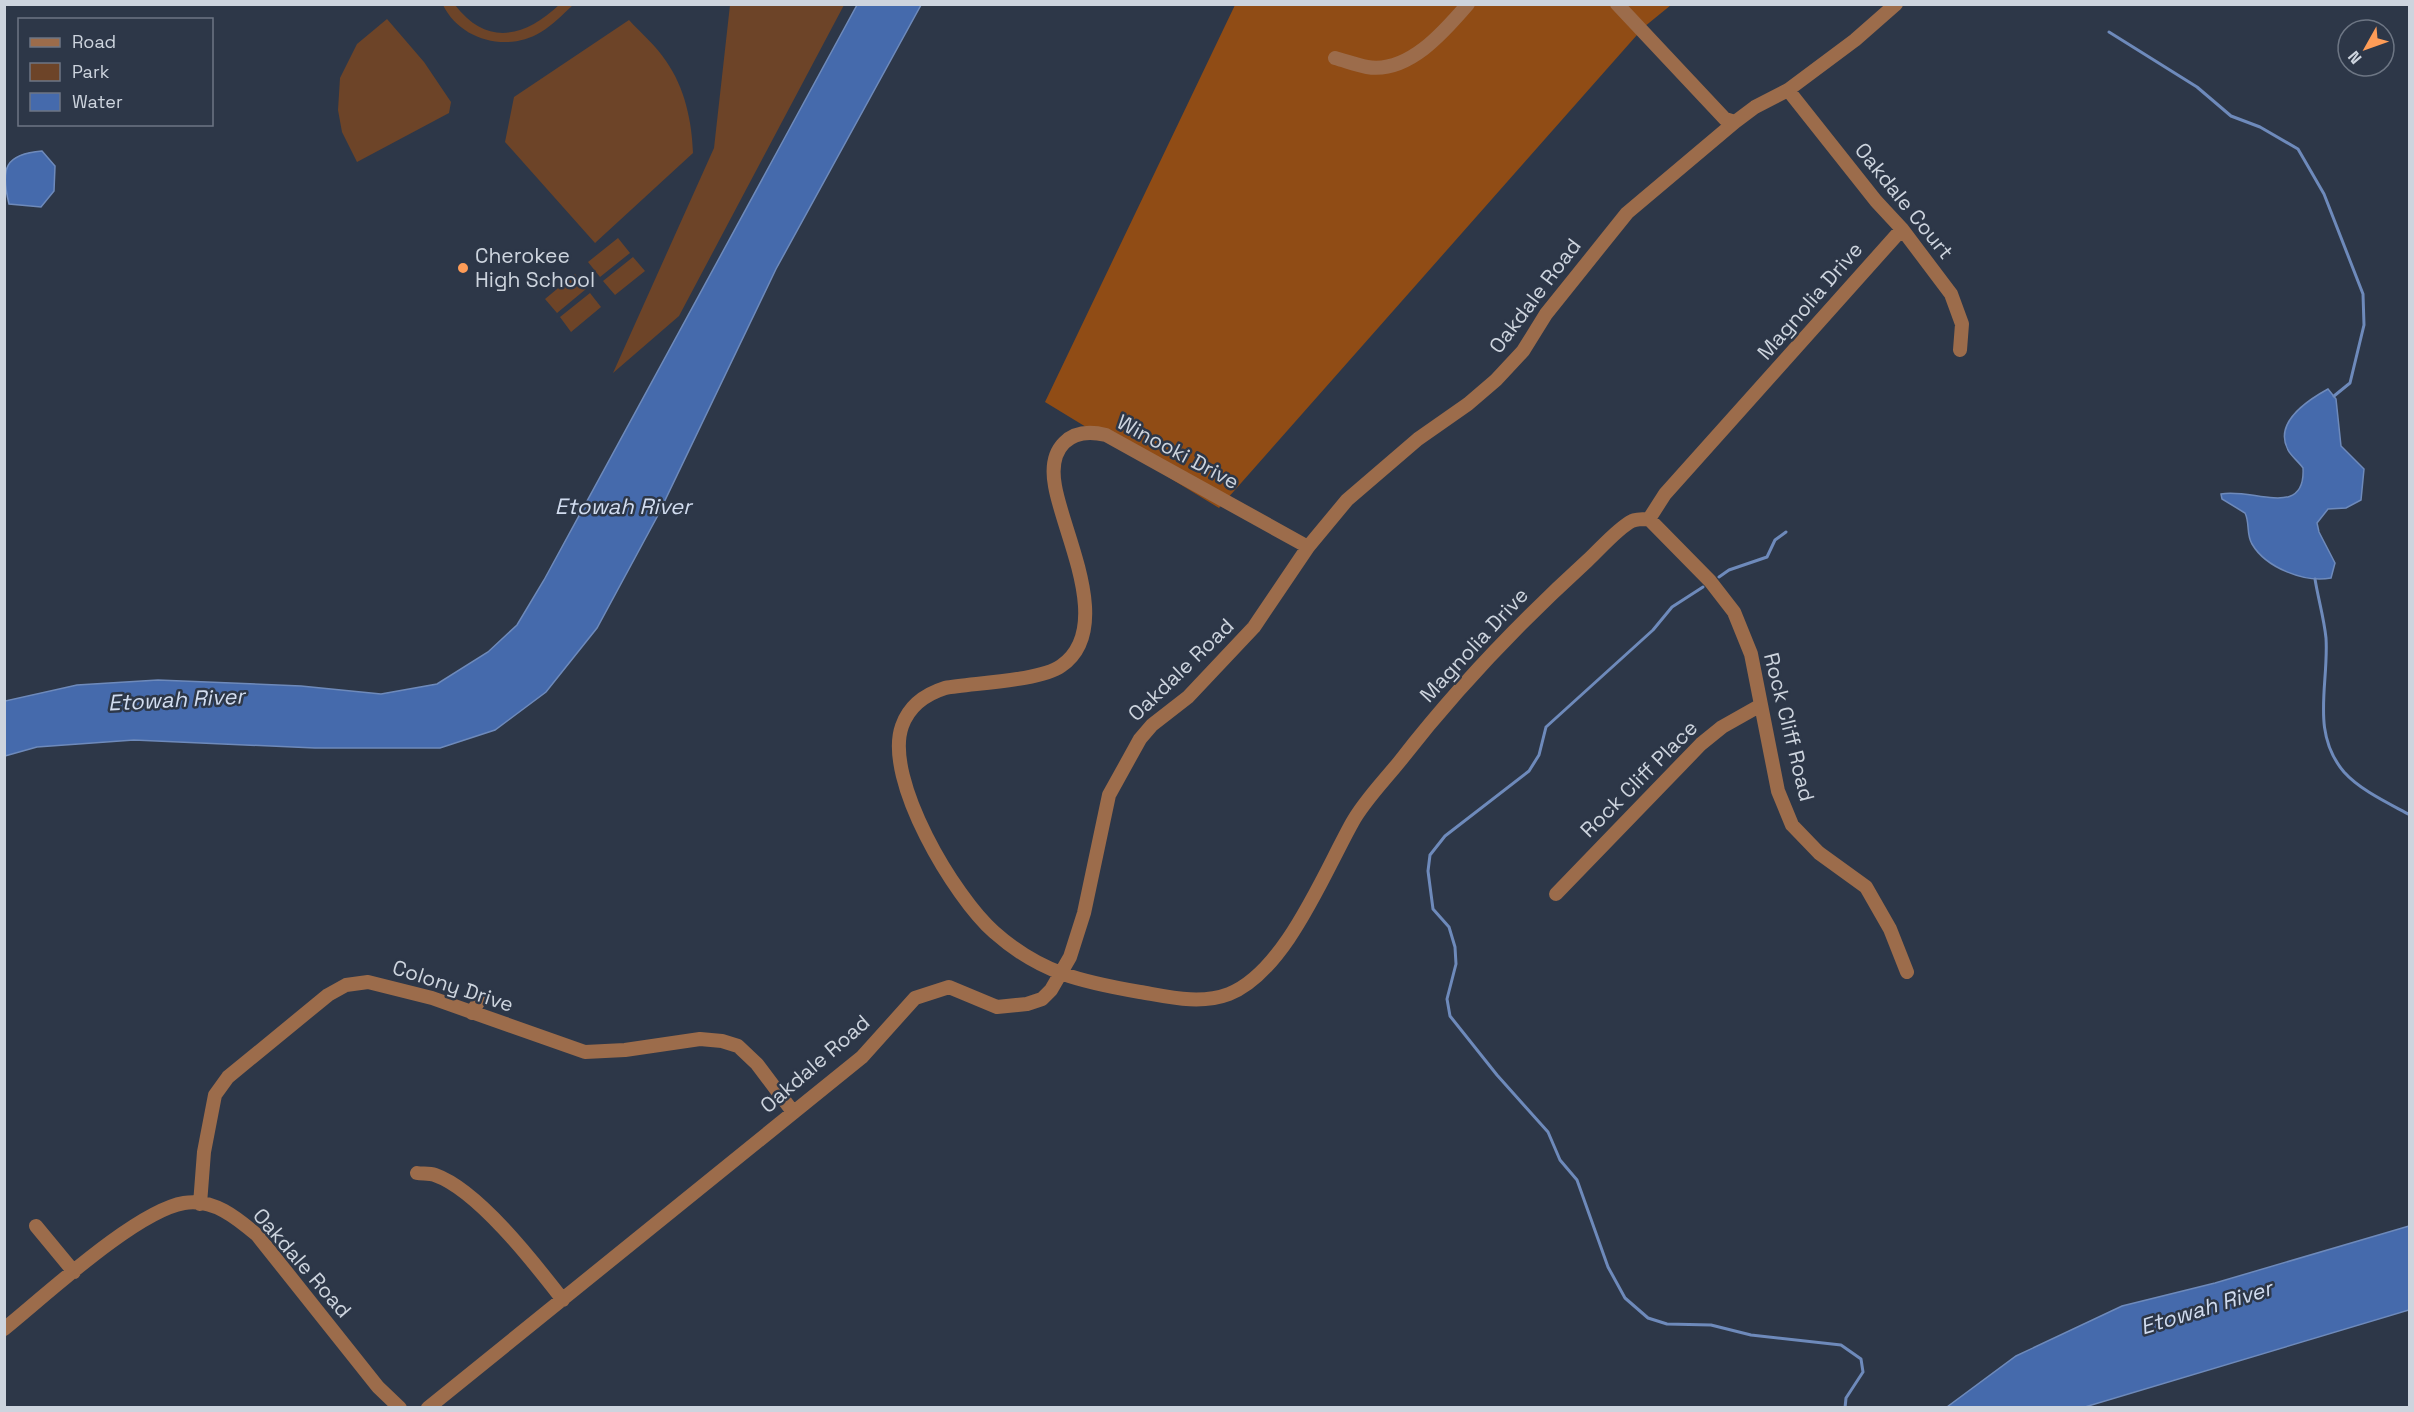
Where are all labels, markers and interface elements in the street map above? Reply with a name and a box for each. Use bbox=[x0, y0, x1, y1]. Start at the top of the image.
legend bbox=[18, 18, 213, 126]
north arrow bbox=[2336, 18, 2396, 78]
text: Road bbox=[72, 30, 116, 53]
text: N bbox=[2343, 46, 2366, 68]
text: Park bbox=[72, 60, 110, 83]
text: Water bbox=[72, 90, 123, 113]
street label: Oakdale Court bbox=[1849, 137, 1960, 264]
street label: Oakdale Road bbox=[1483, 233, 1587, 359]
street label: Magnolia Drive bbox=[1751, 236, 1868, 365]
place label: Cherokee High School bbox=[475, 242, 595, 293]
marker: Cherokee High School bbox=[456, 261, 470, 275]
street label: Winooki Drive bbox=[1113, 408, 1244, 495]
water label: Etowah River bbox=[555, 492, 694, 520]
street label: Magnolia Drive bbox=[1414, 582, 1534, 708]
street label: Oakdale Road bbox=[1122, 612, 1239, 727]
street label: Rock Cliff Road bbox=[1758, 650, 1821, 804]
water label: Etowah River bbox=[107, 681, 248, 717]
street label: Rock Cliff Place bbox=[1574, 714, 1703, 843]
street label: Colony Drive bbox=[389, 953, 517, 1018]
street label: Oakdale Road bbox=[754, 1008, 875, 1119]
street label: Oakdale Road bbox=[247, 1202, 358, 1323]
water label: Etowah River bbox=[2137, 1273, 2278, 1340]

